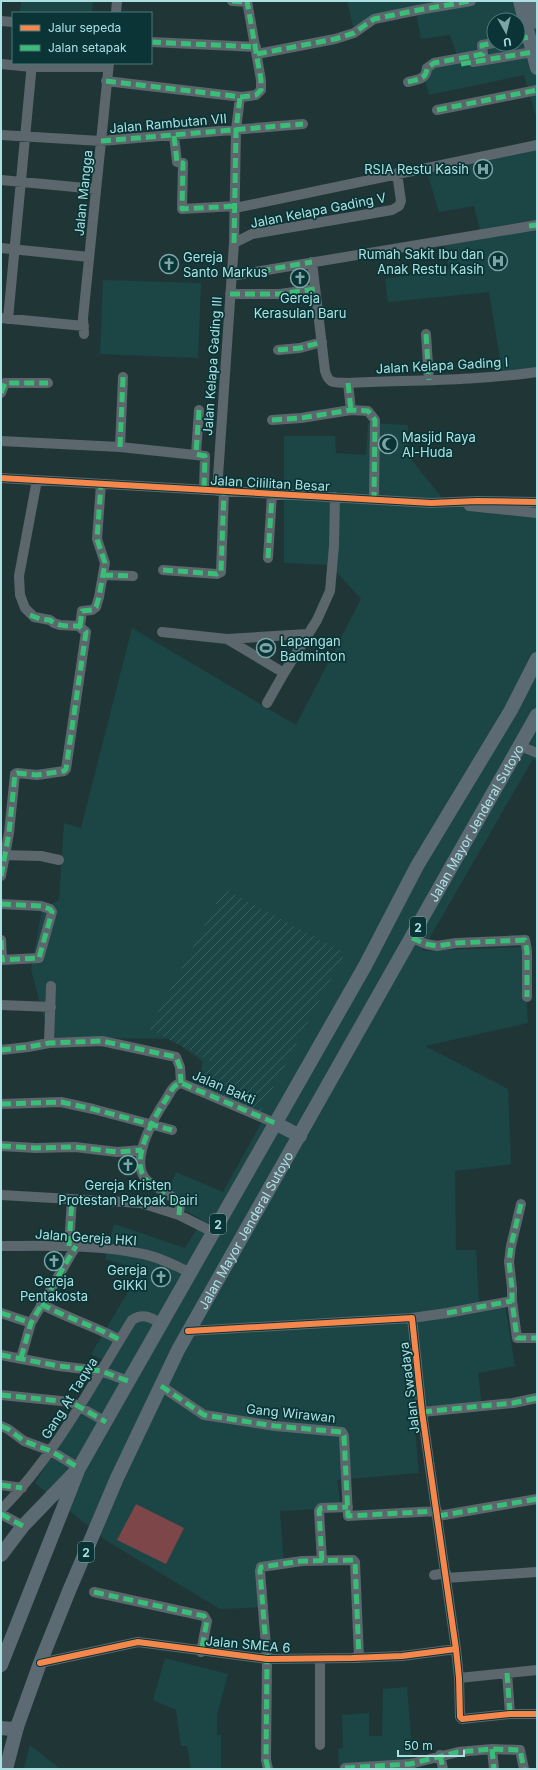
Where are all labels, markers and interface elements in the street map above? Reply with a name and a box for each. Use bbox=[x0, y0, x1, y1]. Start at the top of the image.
legend bbox=[12, 12, 152, 64]
north arrow bbox=[486, 12, 526, 52]
text: Jalur sepeda bbox=[48, 20, 121, 35]
text: U bbox=[502, 34, 512, 49]
text: Jalan setapak bbox=[48, 40, 127, 55]
street label: Jalan Rambutan VII bbox=[108, 110, 228, 136]
street label: Jalan Mangga bbox=[71, 149, 95, 237]
hospital icon: RSIA Restu Kasih bbox=[472, 158, 494, 180]
place label: RSIA Restu Kasih bbox=[364, 161, 469, 177]
street label: Jalan Kelapa Gading V bbox=[249, 189, 387, 231]
place label: Rumah Sakit Ibu dan Anak Restu Kasih bbox=[358, 246, 484, 277]
place label: Gereja Santo Markus bbox=[183, 249, 268, 280]
hospital icon: Rumah Sakit Ibu dan Anak Restu Kasih bbox=[487, 250, 509, 272]
church icon: Gereja Santo Markus bbox=[158, 253, 180, 275]
church icon: Gereja Kerasulan Baru bbox=[289, 267, 311, 289]
place label: Gereja Kerasulan Baru bbox=[254, 290, 346, 321]
street label: Jalan Kelapa Gading III bbox=[199, 296, 225, 436]
street label: Jalan Kelapa Gading I bbox=[375, 354, 509, 376]
place label: Masjid Raya Al-Huda bbox=[402, 429, 476, 460]
mosque icon: Masjid Raya Al-Huda bbox=[377, 433, 399, 455]
street label: Jalan Cililitan Besar bbox=[210, 472, 330, 494]
place label: Lapangan Badminton bbox=[280, 633, 346, 664]
sports icon: Lapangan Badminton bbox=[255, 637, 277, 659]
street label: Jalan Mayor Jenderal Sutoyo bbox=[425, 741, 527, 905]
road number: 2 bbox=[410, 917, 426, 937]
street label: Jalan Bakti bbox=[190, 1067, 258, 1107]
street label: Jalan Mayor Jenderal Sutoyo bbox=[195, 1149, 297, 1312]
church icon: Gereja Kristen Protestan Pakpak Dairi bbox=[117, 1154, 139, 1176]
place label: Gereja Kristen Protestan Pakpak Dairi bbox=[58, 1177, 198, 1208]
road number: 2 bbox=[210, 1214, 226, 1234]
street label: Jalan Gereja HKI bbox=[35, 1225, 137, 1249]
church icon: Gereja Pentakosta bbox=[43, 1250, 65, 1272]
place label: Gereja GIKKI bbox=[107, 1262, 147, 1293]
church icon: Gereja GIKKI bbox=[150, 1266, 172, 1288]
place label: Gereja Pentakosta bbox=[20, 1273, 88, 1304]
street label: Jalan Swadaya bbox=[395, 1341, 423, 1435]
street label: Gang At Taqwa bbox=[37, 1354, 101, 1442]
street label: Gang Wirawan bbox=[245, 1400, 337, 1426]
road number: 2 bbox=[78, 1542, 94, 1562]
street label: Jalan SMEA 6 bbox=[205, 1632, 291, 1656]
scale bar bbox=[398, 1732, 464, 1758]
text: 50 m bbox=[404, 1738, 433, 1753]

